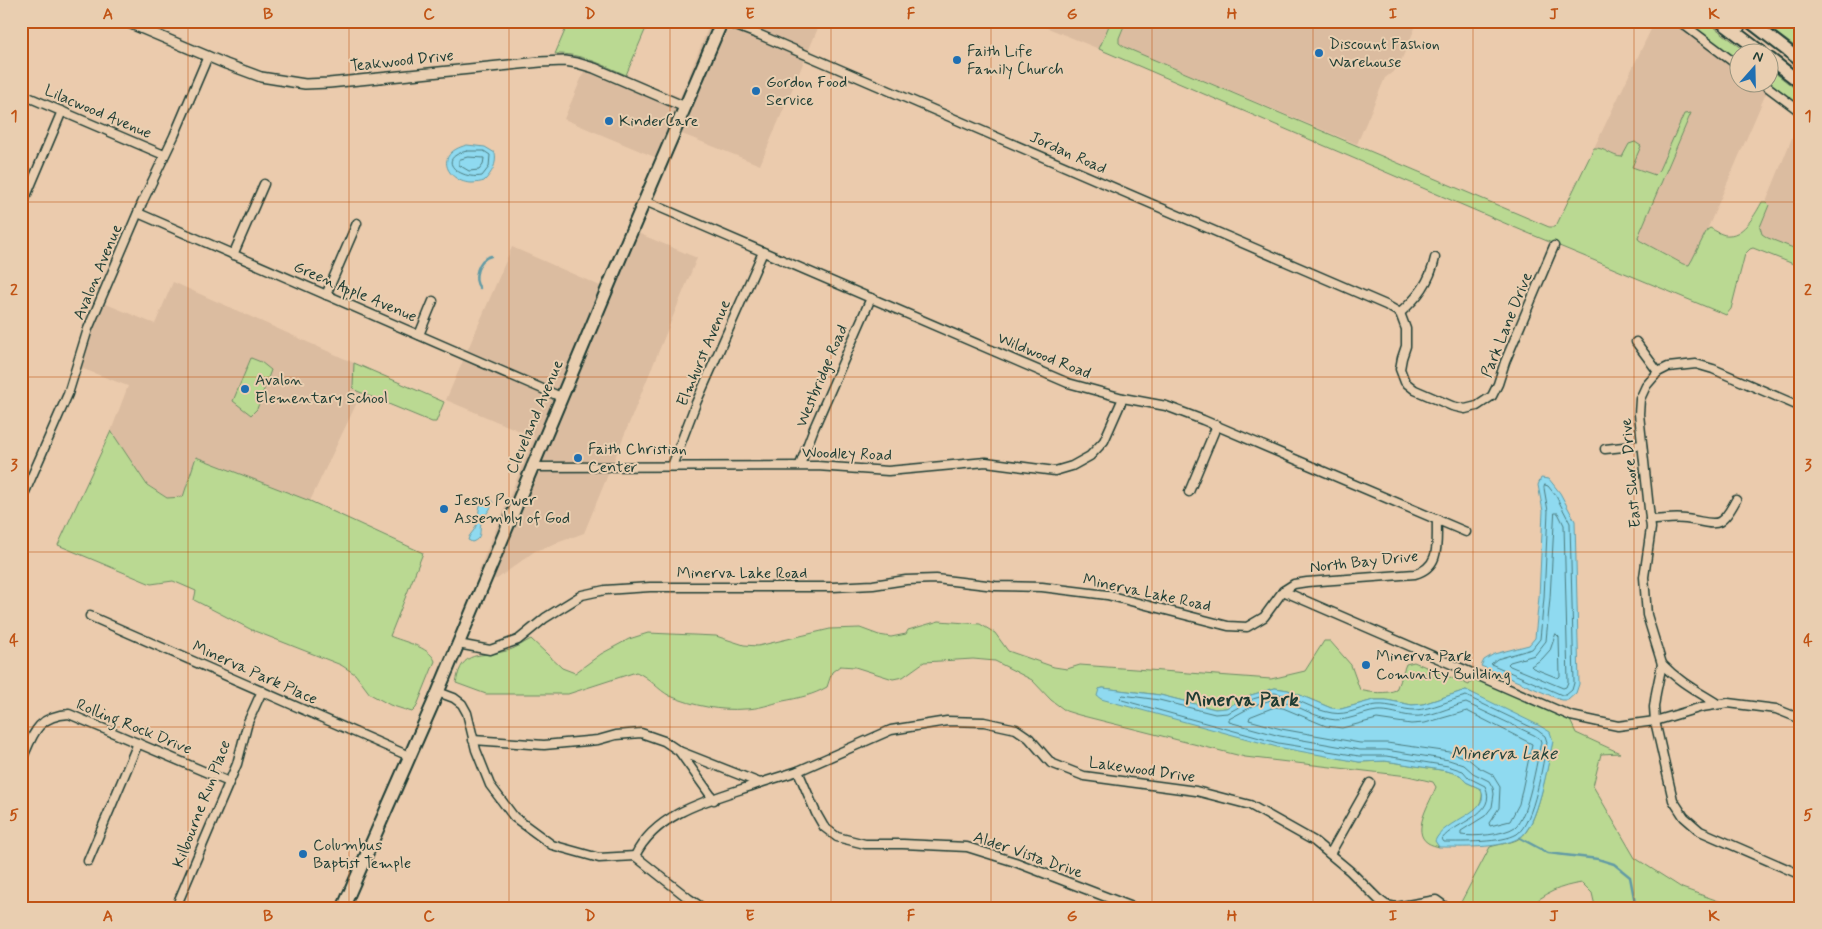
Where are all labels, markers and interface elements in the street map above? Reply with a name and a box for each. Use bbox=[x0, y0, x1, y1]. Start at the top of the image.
text: A bbox=[103, 4, 113, 25]
text: B bbox=[263, 4, 273, 25]
text: C bbox=[423, 4, 435, 25]
text: D bbox=[584, 4, 596, 25]
text: E bbox=[745, 4, 755, 25]
text: F bbox=[907, 4, 916, 25]
text: G bbox=[1067, 4, 1078, 25]
text: H bbox=[1227, 4, 1238, 25]
text: I bbox=[1389, 4, 1398, 25]
text: J bbox=[1549, 4, 1559, 25]
text: K bbox=[1708, 4, 1720, 25]
place label: Discount Fashion Warehouse bbox=[1329, 34, 1440, 73]
place label: Faith Life Family Church bbox=[967, 41, 1064, 80]
north arrow bbox=[1730, 42, 1780, 92]
street label: Teakwood Drive bbox=[349, 45, 455, 77]
marker: Discount Fashion Warehouse bbox=[1313, 47, 1325, 59]
text: N bbox=[1751, 47, 1766, 67]
marker: Faith Life Family Church bbox=[951, 54, 963, 66]
place label: Gordon Food Service bbox=[766, 72, 847, 111]
street label: Lilacwood Avenue bbox=[41, 80, 155, 144]
marker: Gordon Food Service bbox=[750, 85, 762, 97]
text: 1 bbox=[10, 106, 18, 127]
text: 1 bbox=[1804, 106, 1812, 127]
place label: KinderCare bbox=[619, 111, 699, 132]
marker: KinderCare bbox=[603, 115, 615, 127]
street label: Jordan Road bbox=[1026, 127, 1110, 179]
street label: Avalon Avenue bbox=[68, 221, 128, 323]
street label: Green Apple Avenue bbox=[290, 257, 420, 328]
street label: Park Lane Drive bbox=[1476, 269, 1538, 381]
text: 2 bbox=[10, 280, 18, 301]
text: 2 bbox=[1804, 280, 1812, 301]
street label: Elmhurst Avenue bbox=[672, 296, 736, 410]
street label: Westbridge Road bbox=[791, 322, 853, 430]
street label: Wildwood Road bbox=[994, 328, 1094, 384]
street label: Cleveland Avenue bbox=[501, 356, 569, 477]
place label: Avalon Elementary School bbox=[255, 370, 388, 409]
marker: Avalon Elementary School bbox=[239, 383, 251, 395]
street label: East Shore Drive bbox=[1616, 417, 1646, 529]
place label: Faith Christian Center bbox=[588, 439, 687, 478]
street label: Woodley Road bbox=[802, 442, 892, 466]
marker: Faith Christian Center bbox=[572, 452, 584, 464]
text: 3 bbox=[10, 455, 18, 476]
text: 3 bbox=[1804, 455, 1812, 476]
place label: Jesus Power Assembly of God bbox=[454, 490, 570, 529]
marker: Jesus Power Assembly of God bbox=[438, 503, 450, 515]
street label: North Bay Drive bbox=[1309, 546, 1419, 578]
street label: Minerva Lake Road bbox=[677, 563, 807, 584]
street label: Minerva Lake Road bbox=[1081, 569, 1213, 617]
text: 4 bbox=[9, 630, 19, 651]
text: 4 bbox=[1803, 630, 1813, 651]
street label: Minerva Park Place bbox=[189, 636, 321, 710]
place label: Minerva Park Comunity Building bbox=[1376, 646, 1511, 685]
marker: Minerva Park Comunity Building bbox=[1360, 659, 1372, 671]
district label: Minerva Park bbox=[1185, 688, 1299, 713]
street label: Rolling Rock Drive bbox=[73, 694, 195, 761]
street label: Kilbourne Run Place bbox=[168, 737, 236, 871]
water label: Minerva Lake bbox=[1451, 742, 1558, 766]
street label: Lakewood Drive bbox=[1087, 752, 1197, 788]
text: 5 bbox=[9, 805, 19, 826]
text: 5 bbox=[1803, 805, 1813, 826]
street label: Alder Vista Drive bbox=[970, 826, 1086, 884]
place label: Columbus Baptist Temple bbox=[313, 835, 411, 874]
marker: Columbus Baptist Temple bbox=[297, 848, 309, 860]
text: A bbox=[103, 906, 113, 927]
text: B bbox=[263, 906, 273, 927]
text: C bbox=[423, 906, 435, 927]
text: D bbox=[584, 906, 596, 927]
text: E bbox=[745, 906, 755, 927]
text: F bbox=[907, 906, 916, 927]
text: G bbox=[1067, 906, 1078, 927]
text: H bbox=[1227, 906, 1238, 927]
text: I bbox=[1389, 906, 1398, 927]
text: J bbox=[1549, 906, 1559, 927]
text: K bbox=[1708, 906, 1720, 927]

